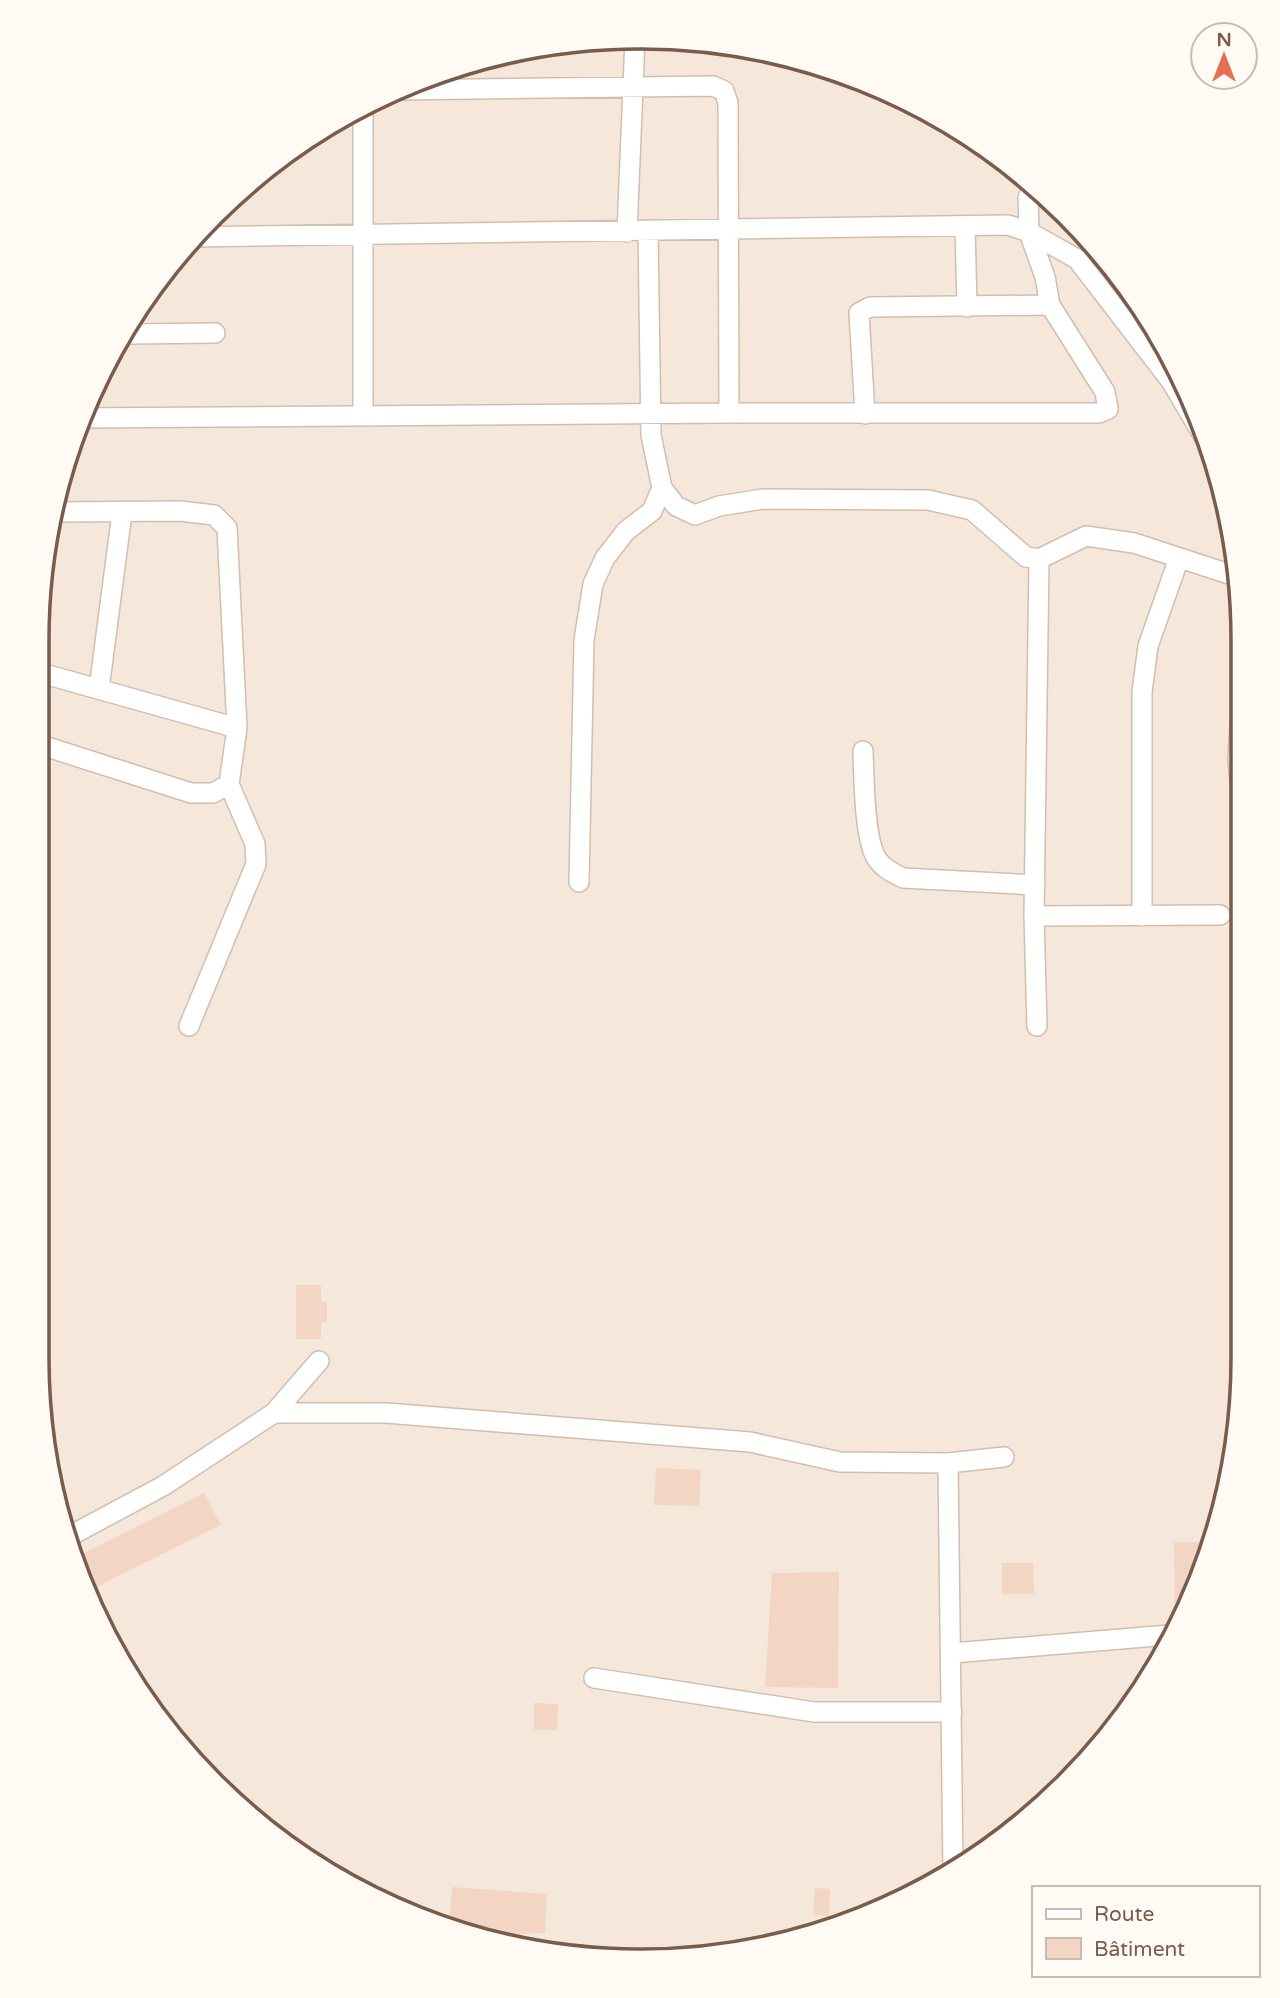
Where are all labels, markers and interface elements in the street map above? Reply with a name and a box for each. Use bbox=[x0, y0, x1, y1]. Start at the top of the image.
north arrow bbox=[1189, 21, 1259, 91]
text: N bbox=[1216, 29, 1232, 51]
legend bbox=[1032, 1886, 1259, 1977]
text: Route bbox=[1094, 1902, 1154, 1927]
text: Bâtiment bbox=[1094, 1937, 1185, 1962]

